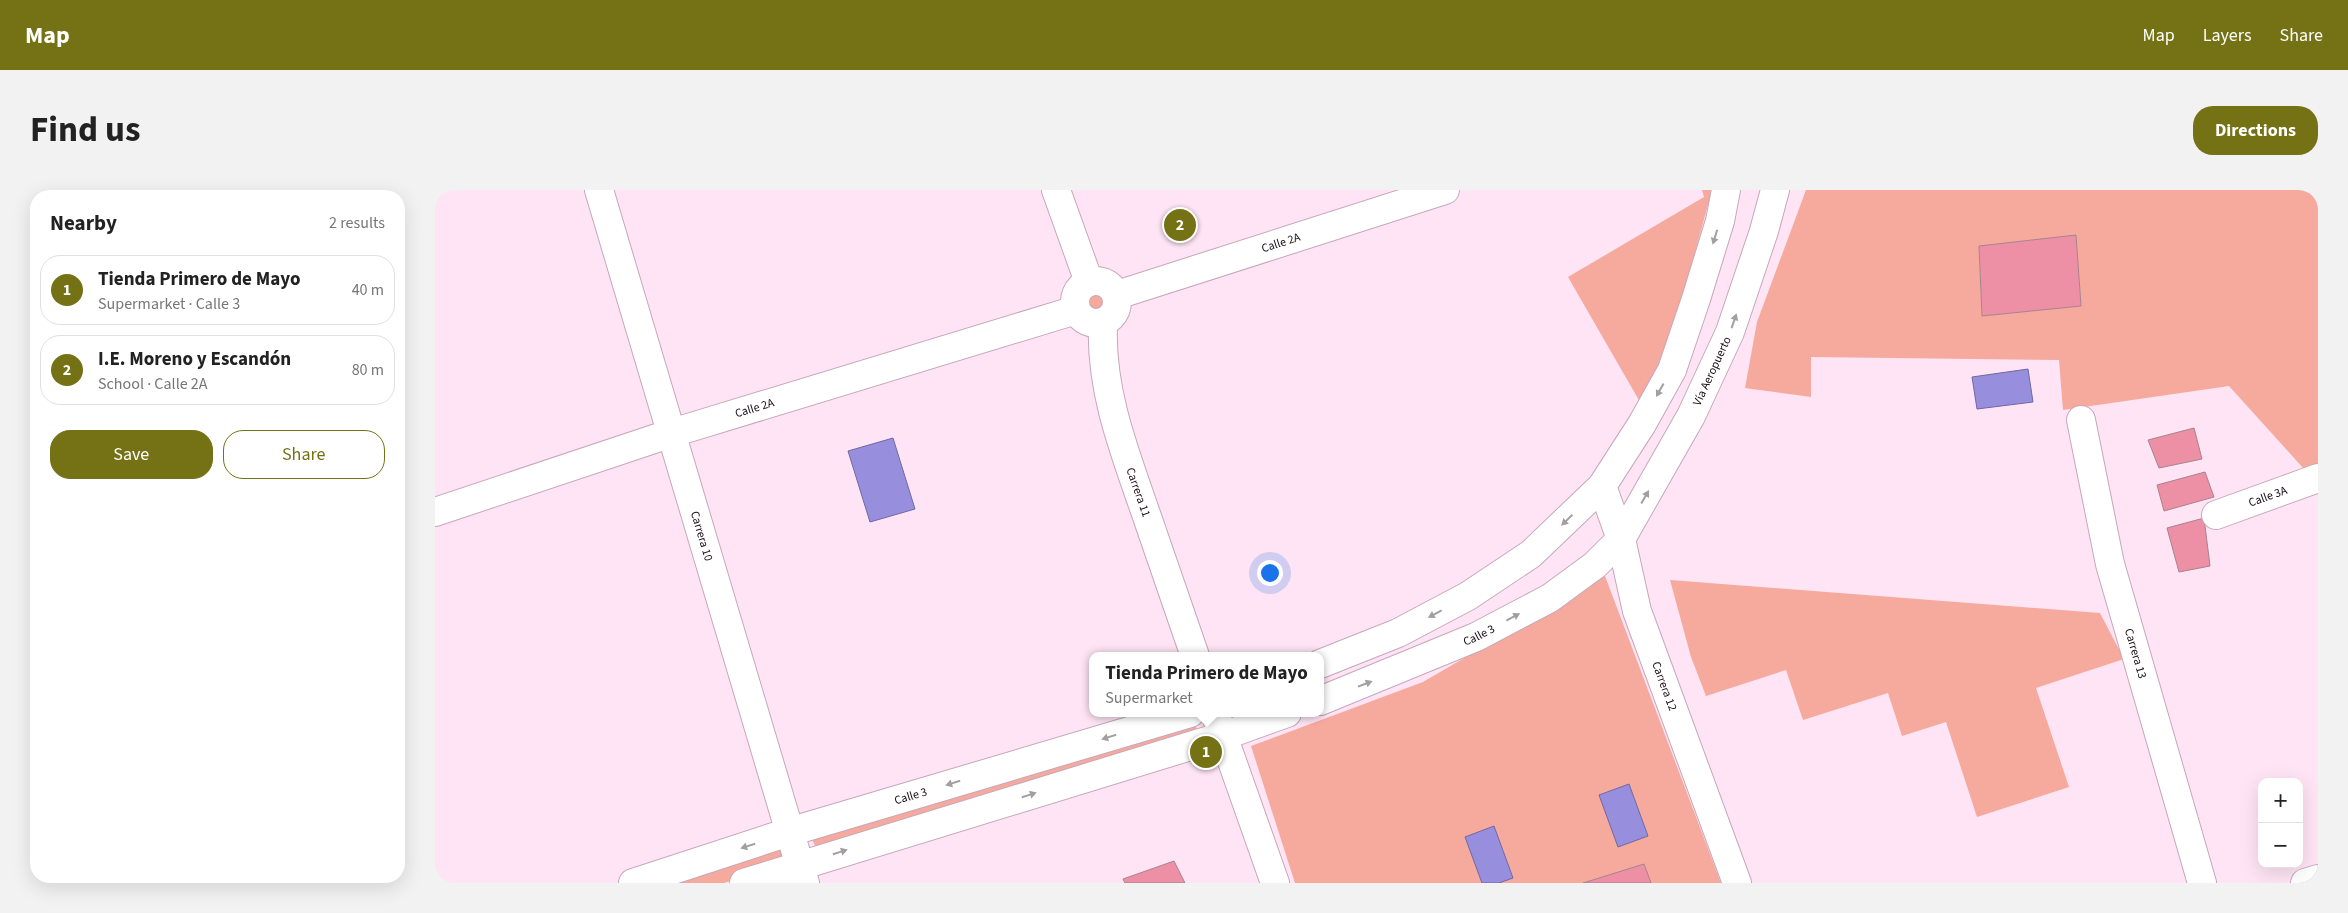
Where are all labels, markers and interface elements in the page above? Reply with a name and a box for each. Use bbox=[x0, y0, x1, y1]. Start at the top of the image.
text: Map bbox=[25, 18, 70, 53]
text: Map bbox=[2143, 23, 2175, 48]
text: Layers bbox=[2203, 23, 2252, 48]
text: Share bbox=[2280, 23, 2323, 48]
text: Find us bbox=[30, 105, 140, 155]
button: Directions bbox=[2193, 106, 2318, 155]
pin: 2 bbox=[1164, 206, 1196, 244]
text: Nearby bbox=[50, 208, 117, 238]
text: 2 results bbox=[329, 212, 385, 234]
street label: Calle 2A bbox=[1259, 228, 1303, 257]
one-way arrow bbox=[1710, 230, 1718, 245]
text: Tienda Primero de Mayo bbox=[98, 266, 301, 293]
text: 1 bbox=[63, 279, 71, 301]
text: 40 m bbox=[352, 279, 384, 301]
text: Supermarket · Calle 3 bbox=[98, 293, 240, 315]
one-way arrow bbox=[1731, 313, 1738, 328]
street label: Vía Aeropuerto bbox=[1688, 334, 1735, 408]
text: I.E. Moreno y Escandón bbox=[98, 346, 291, 373]
text: 2 bbox=[63, 359, 71, 381]
text: 80 m bbox=[352, 359, 384, 381]
text: School · Calle 2A bbox=[98, 373, 208, 395]
one-way arrow bbox=[1656, 384, 1665, 397]
street label: Calle 2A bbox=[733, 394, 776, 422]
button: Save bbox=[50, 430, 213, 479]
button: Share bbox=[223, 430, 385, 479]
street label: Carrera 11 bbox=[1122, 465, 1155, 519]
street label: Calle 3A bbox=[2246, 481, 2290, 511]
one-way arrow bbox=[1640, 490, 1649, 503]
street label: Carrera 10 bbox=[686, 509, 717, 563]
one-way arrow bbox=[1561, 514, 1573, 526]
your location bbox=[1257, 560, 1283, 586]
one-way arrow bbox=[1428, 610, 1442, 618]
one-way arrow bbox=[1506, 613, 1521, 621]
street label: Calle 3 bbox=[1460, 620, 1498, 650]
street label: Carrera 13 bbox=[2121, 626, 2151, 681]
popup bbox=[1089, 652, 1324, 717]
street label: Carrera 12 bbox=[1648, 659, 1681, 713]
text: Tienda Primero de Mayo bbox=[1105, 660, 1308, 687]
one-way arrow bbox=[1358, 680, 1373, 688]
text: Supermarket bbox=[1105, 687, 1193, 709]
pin: 1 bbox=[1190, 733, 1222, 771]
one-way arrow bbox=[1102, 734, 1117, 742]
map controls bbox=[2258, 778, 2303, 868]
button: + bbox=[2258, 778, 2303, 823]
one-way arrow bbox=[946, 780, 961, 788]
street label: Calle 3 bbox=[892, 783, 929, 809]
one-way arrow bbox=[1022, 790, 1037, 798]
button: − bbox=[2258, 823, 2303, 868]
one-way arrow bbox=[740, 842, 755, 850]
one-way arrow bbox=[833, 848, 848, 856]

